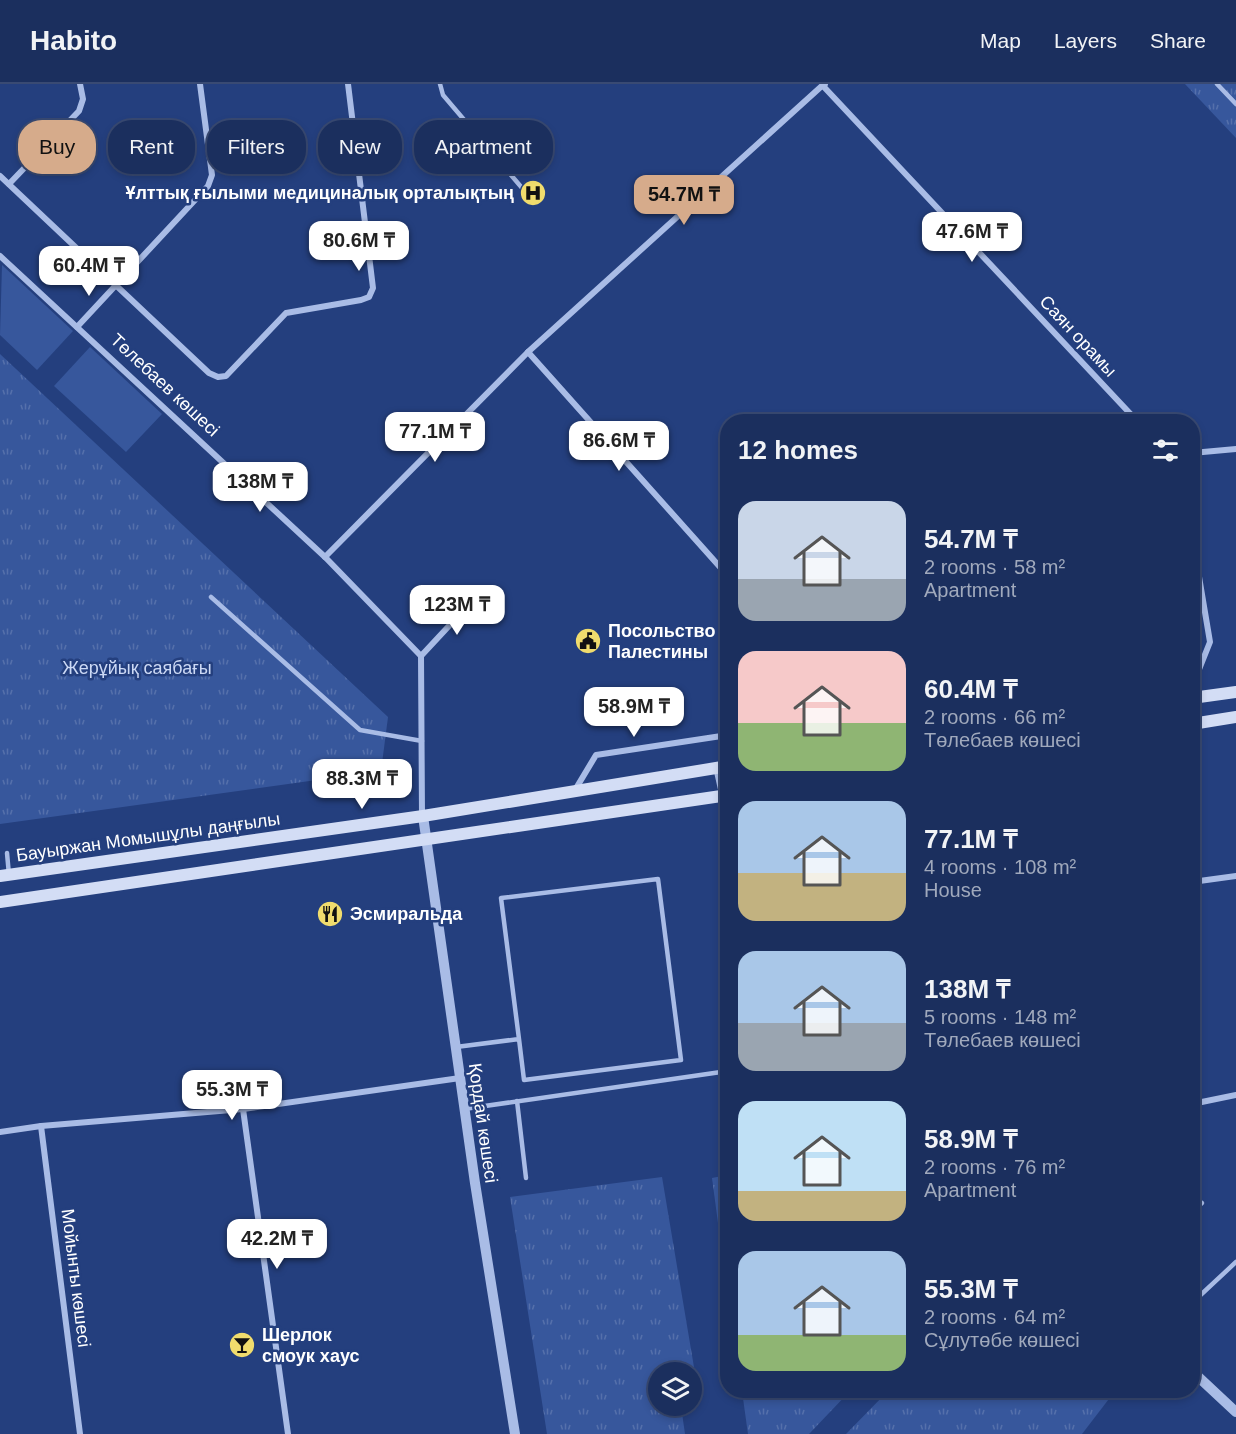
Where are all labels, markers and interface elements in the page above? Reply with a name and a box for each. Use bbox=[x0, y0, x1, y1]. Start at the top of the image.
text: Habito bbox=[30, 25, 117, 56]
text: Map bbox=[980, 29, 1021, 52]
text: Layers bbox=[1054, 29, 1117, 52]
text: Share bbox=[1150, 29, 1206, 52]
chip: Buy bbox=[18, 120, 96, 174]
chip: Rent bbox=[108, 120, 195, 174]
chip: Filters bbox=[207, 120, 306, 174]
chip: New bbox=[318, 120, 402, 174]
chip: Apartment bbox=[414, 120, 553, 174]
pin: 54.7M ₸ bbox=[629, 175, 739, 226]
hospital icon: Ұлттық ғылыми медициналық орталықтың bbox=[518, 178, 548, 208]
place label: Ұлттық ғылыми медициналық орталықтың bbox=[125, 183, 514, 203]
text: 54.7M ₸ bbox=[648, 183, 720, 205]
pin: 47.6M ₸ bbox=[917, 212, 1027, 263]
text: 47.6M ₸ bbox=[936, 220, 1008, 242]
pin: 80.6M ₸ bbox=[304, 221, 414, 272]
text: 80.6M ₸ bbox=[323, 229, 395, 251]
pin: 60.4M ₸ bbox=[34, 246, 144, 297]
text: 60.4M ₸ bbox=[53, 254, 125, 276]
street label: Саян орамы bbox=[1035, 291, 1121, 381]
street label: Төлебаев көшесі bbox=[107, 330, 223, 440]
pin: 77.1M ₸ bbox=[380, 412, 490, 463]
text: 77.1M ₸ bbox=[399, 420, 471, 442]
pin: 86.6M ₸ bbox=[564, 421, 674, 472]
text: 86.6M ₸ bbox=[583, 429, 655, 451]
icon: filters bbox=[1149, 434, 1182, 467]
text: 12 homes bbox=[738, 435, 858, 465]
pin: 138M ₸ bbox=[211, 462, 309, 513]
text: 138M ₸ bbox=[227, 470, 293, 492]
text: 54.7M ₸ bbox=[924, 524, 1018, 554]
icon: home bbox=[786, 525, 858, 597]
text: 2 rooms · 58 m² bbox=[924, 556, 1065, 578]
text: Apartment bbox=[924, 579, 1016, 601]
pin: 123M ₸ bbox=[408, 585, 506, 636]
text: 123M ₸ bbox=[424, 593, 490, 615]
place label: Посольство Палестины bbox=[608, 621, 715, 662]
public building icon: Посольство Палестины bbox=[573, 626, 603, 656]
park label: Жерұйық саябағы bbox=[62, 658, 212, 678]
text: 60.4M ₸ bbox=[924, 674, 1018, 704]
icon: home bbox=[786, 675, 858, 747]
pin: 58.9M ₸ bbox=[579, 687, 689, 738]
text: 58.9M ₸ bbox=[598, 695, 670, 717]
text: 2 rooms · 66 m² bbox=[924, 706, 1065, 728]
text: Төлебаев көшесі bbox=[924, 729, 1081, 751]
pin: 88.3M ₸ bbox=[307, 759, 417, 810]
text: 88.3M ₸ bbox=[326, 767, 398, 789]
street label: Бауыржан Момышұлы даңғылы bbox=[15, 809, 281, 865]
text: 77.1M ₸ bbox=[924, 824, 1018, 854]
icon: home bbox=[786, 825, 858, 897]
text: 4 rooms · 108 m² bbox=[924, 856, 1076, 878]
text: House bbox=[924, 879, 982, 901]
restaurant icon: Эсмиральда bbox=[315, 899, 345, 929]
place label: Эсмиральда bbox=[350, 904, 463, 924]
text: 138M ₸ bbox=[924, 974, 1010, 1004]
icon: home bbox=[786, 975, 858, 1047]
text: 5 rooms · 148 m² bbox=[924, 1006, 1076, 1028]
text: Төлебаев көшесі bbox=[924, 1029, 1081, 1051]
street label: Қордай көшесі bbox=[465, 1062, 501, 1184]
pin: 55.3M ₸ bbox=[177, 1070, 287, 1121]
text: 55.3M ₸ bbox=[196, 1078, 268, 1100]
text: 58.9M ₸ bbox=[924, 1124, 1018, 1154]
icon: home bbox=[786, 1125, 858, 1197]
text: 2 rooms · 76 m² bbox=[924, 1156, 1065, 1178]
text: Apartment bbox=[924, 1179, 1016, 1201]
street label: Мойынты көшесі bbox=[58, 1207, 94, 1349]
pin: 42.2M ₸ bbox=[222, 1219, 332, 1270]
text: 42.2M ₸ bbox=[241, 1227, 313, 1249]
text: 55.3M ₸ bbox=[924, 1274, 1018, 1304]
icon: home bbox=[786, 1275, 858, 1347]
text: 2 rooms · 64 m² bbox=[924, 1306, 1065, 1328]
place label: Шерлок смоук хаус bbox=[262, 1325, 359, 1366]
text: Сұлутөбе көшесі bbox=[924, 1329, 1080, 1351]
bar icon: Шерлок смоук хаус bbox=[227, 1330, 257, 1360]
map controls bbox=[648, 1362, 702, 1416]
button: layers bbox=[648, 1362, 702, 1416]

